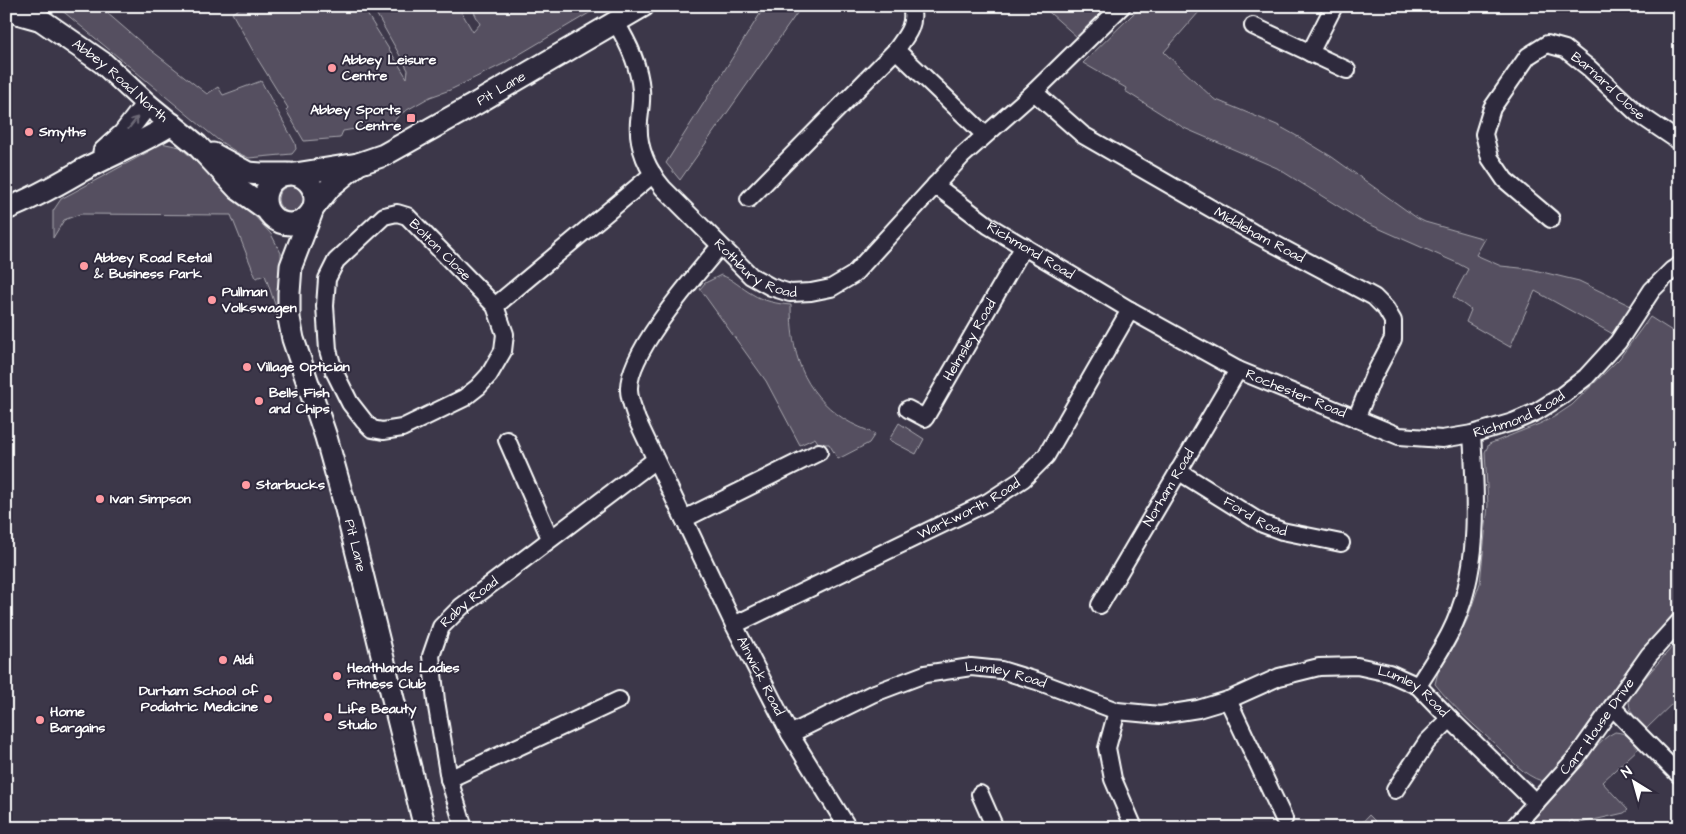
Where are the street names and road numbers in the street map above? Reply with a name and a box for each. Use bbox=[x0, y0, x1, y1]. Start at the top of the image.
street label: Abbey Road North bbox=[68, 34, 172, 127]
street label: Barnard Close bbox=[1566, 47, 1649, 126]
street label: Pit Lane bbox=[473, 66, 530, 111]
street label: Middleham Road bbox=[1210, 202, 1308, 268]
street label: Bolton Close bbox=[404, 214, 476, 286]
street label: Richmond Road bbox=[983, 217, 1078, 285]
street label: Rothbury Road bbox=[709, 234, 797, 303]
street label: Helmsley Road bbox=[938, 296, 1001, 385]
street label: Rochester Road bbox=[1243, 364, 1349, 423]
street label: Richmond Road bbox=[1471, 386, 1569, 443]
street label: Norham Road bbox=[1138, 445, 1200, 530]
street label: Warkworth Road bbox=[914, 473, 1024, 545]
street label: Ford Road bbox=[1219, 492, 1289, 542]
street label: Pit Lane bbox=[339, 517, 371, 574]
street label: Raby Road bbox=[436, 572, 503, 632]
street label: Alnwick Road bbox=[731, 633, 789, 719]
street label: Lumley Road bbox=[964, 656, 1049, 694]
street label: Lumley Road bbox=[1376, 661, 1453, 722]
street label: Carr House Drive bbox=[1555, 674, 1640, 780]

